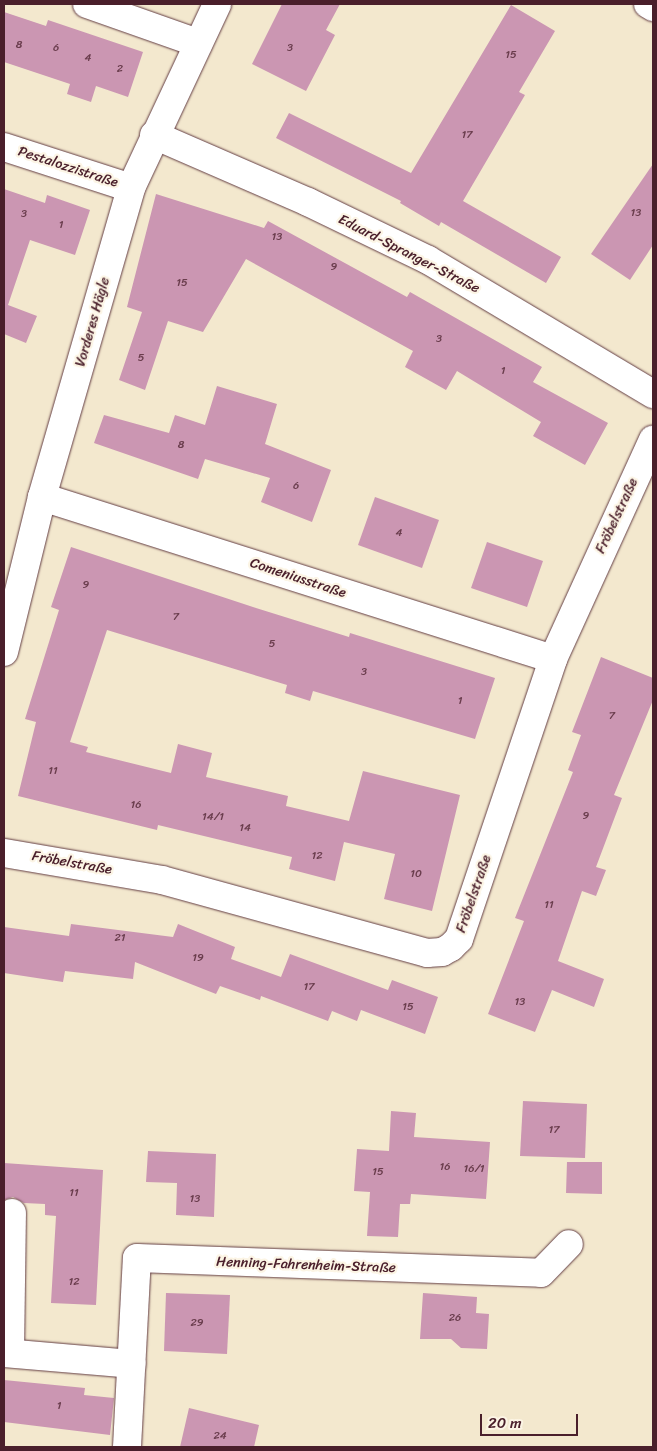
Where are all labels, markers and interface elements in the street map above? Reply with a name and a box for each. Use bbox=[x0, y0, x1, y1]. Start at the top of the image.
house number: 8 bbox=[16, 38, 22, 52]
house number: 6 bbox=[53, 41, 59, 55]
house number: 3 bbox=[287, 41, 293, 55]
house number: 15 bbox=[505, 48, 517, 62]
house number: 4 bbox=[85, 51, 91, 65]
house number: 2 bbox=[117, 62, 123, 76]
house number: 17 bbox=[462, 128, 472, 142]
street label: Pestalozzistraße bbox=[16, 143, 120, 191]
house number: 13 bbox=[631, 206, 641, 220]
house number: 3 bbox=[21, 207, 27, 221]
street label: Eduard-Spranger-Straße bbox=[336, 211, 482, 297]
house number: 1 bbox=[59, 218, 63, 232]
house number: 13 bbox=[272, 230, 282, 244]
house number: 9 bbox=[331, 260, 337, 274]
street label: Vorderes Hägle bbox=[72, 275, 114, 369]
house number: 15 bbox=[176, 276, 188, 290]
house number: 3 bbox=[436, 332, 442, 346]
house number: 5 bbox=[138, 351, 144, 365]
house number: 1 bbox=[501, 364, 505, 378]
house number: 8 bbox=[178, 438, 184, 452]
street label: Fröbelstraße bbox=[592, 476, 642, 556]
house number: 6 bbox=[293, 479, 299, 493]
house number: 4 bbox=[396, 526, 402, 540]
street label: Comeniusstraße bbox=[248, 555, 348, 601]
house number: 9 bbox=[83, 578, 89, 592]
house number: 7 bbox=[173, 610, 179, 624]
house number: 5 bbox=[269, 637, 275, 651]
house number: 3 bbox=[361, 665, 367, 679]
house number: 1 bbox=[458, 694, 462, 708]
house number: 7 bbox=[609, 709, 615, 723]
house number: 11 bbox=[48, 764, 58, 778]
house number: 16 bbox=[131, 798, 141, 812]
house number: 9 bbox=[583, 809, 589, 823]
house number: 14/1 bbox=[202, 810, 224, 824]
house number: 14 bbox=[239, 821, 251, 835]
street label: Fröbelstraße bbox=[31, 848, 113, 878]
house number: 12 bbox=[311, 849, 323, 863]
street label: Fröbelstraße bbox=[453, 853, 495, 935]
house number: 10 bbox=[410, 867, 422, 881]
house number: 11 bbox=[544, 898, 554, 912]
house number: 21 bbox=[114, 931, 126, 945]
house number: 19 bbox=[192, 951, 204, 965]
house number: 17 bbox=[304, 980, 314, 994]
house number: 13 bbox=[515, 995, 525, 1009]
house number: 15 bbox=[402, 1000, 414, 1014]
house number: 17 bbox=[549, 1123, 559, 1137]
house number: 16 bbox=[440, 1160, 450, 1174]
house number: 16/1 bbox=[463, 1162, 485, 1176]
house number: 15 bbox=[372, 1165, 384, 1179]
house number: 11 bbox=[69, 1186, 79, 1200]
house number: 13 bbox=[190, 1192, 200, 1206]
street label: Henning-Fahrenheim-Straße bbox=[216, 1253, 396, 1277]
house number: 12 bbox=[68, 1275, 80, 1289]
house number: 26 bbox=[449, 1311, 461, 1325]
house number: 29 bbox=[190, 1316, 204, 1330]
house number: 1 bbox=[57, 1399, 61, 1413]
scale bar bbox=[482, 1404, 580, 1436]
text: 20 m bbox=[488, 1410, 522, 1436]
house number: 24 bbox=[213, 1429, 227, 1443]

